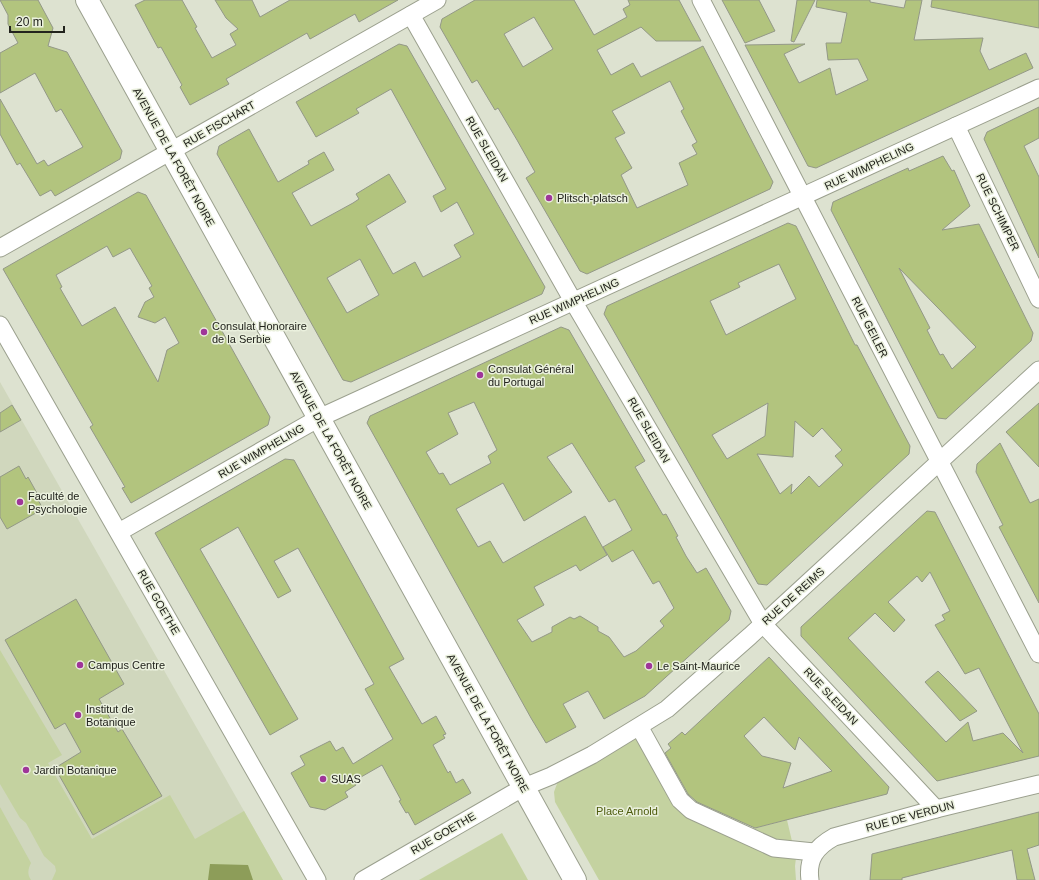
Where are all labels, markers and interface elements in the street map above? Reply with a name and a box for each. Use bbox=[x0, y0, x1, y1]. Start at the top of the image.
scale bar bbox=[10, 8, 64, 34]
text: 20 m bbox=[16, 15, 43, 29]
street label: AVENUE DE LA FORÊT NOIRE bbox=[131, 86, 217, 228]
street label: RUE FISCHART bbox=[181, 98, 257, 149]
street label: RUE SLEIDAN bbox=[463, 114, 511, 184]
street label: RUE WIMPHELING bbox=[822, 140, 916, 192]
street label: RUE SCHIMPER bbox=[974, 171, 1022, 253]
place label: Plitsch-platsch bbox=[557, 192, 628, 204]
marker: Plitsch-platsch bbox=[544, 193, 554, 203]
street label: RUE WIMPHELING bbox=[527, 276, 621, 326]
street label: RUE GEILER bbox=[850, 295, 890, 359]
place label: Consulat Honoraire de la Serbie bbox=[212, 320, 307, 345]
marker: Consulat Honoraire de la Serbie bbox=[199, 327, 209, 337]
place label: Consulat Général du Portugal bbox=[488, 363, 574, 388]
street label: AVENUE DE LA FORÊT NOIRE bbox=[288, 369, 374, 511]
marker: Consulat Général du Portugal bbox=[475, 370, 485, 380]
street label: RUE SLEIDAN bbox=[625, 395, 673, 465]
street label: RUE WIMPHELING bbox=[216, 422, 306, 480]
place label: Faculté de Psychologie bbox=[28, 490, 87, 515]
marker: Faculté de Psychologie bbox=[15, 497, 25, 507]
street label: RUE DE REIMS bbox=[759, 565, 827, 627]
street label: RUE GOETHE bbox=[136, 568, 182, 636]
street label: AVENUE DE LA FORÊT NOIRE bbox=[445, 652, 531, 794]
place label: Campus Centre bbox=[88, 659, 165, 671]
marker: Campus Centre bbox=[75, 660, 85, 670]
place label: Le Saint-Maurice bbox=[657, 660, 740, 672]
marker: Le Saint-Maurice bbox=[644, 661, 654, 671]
street label: RUE SLEIDAN bbox=[802, 665, 860, 727]
place label: Institut de Botanique bbox=[86, 703, 136, 728]
marker: Institut de Botanique bbox=[73, 710, 83, 720]
place label: Jardin Botanique bbox=[34, 764, 117, 776]
marker: Jardin Botanique bbox=[21, 765, 31, 775]
place label: SUAS bbox=[331, 773, 361, 785]
marker: SUAS bbox=[318, 774, 328, 784]
street label: RUE DE VERDUN bbox=[864, 798, 956, 834]
park label: Place Arnold bbox=[596, 805, 658, 817]
street label: RUE GOETHE bbox=[409, 810, 477, 856]

